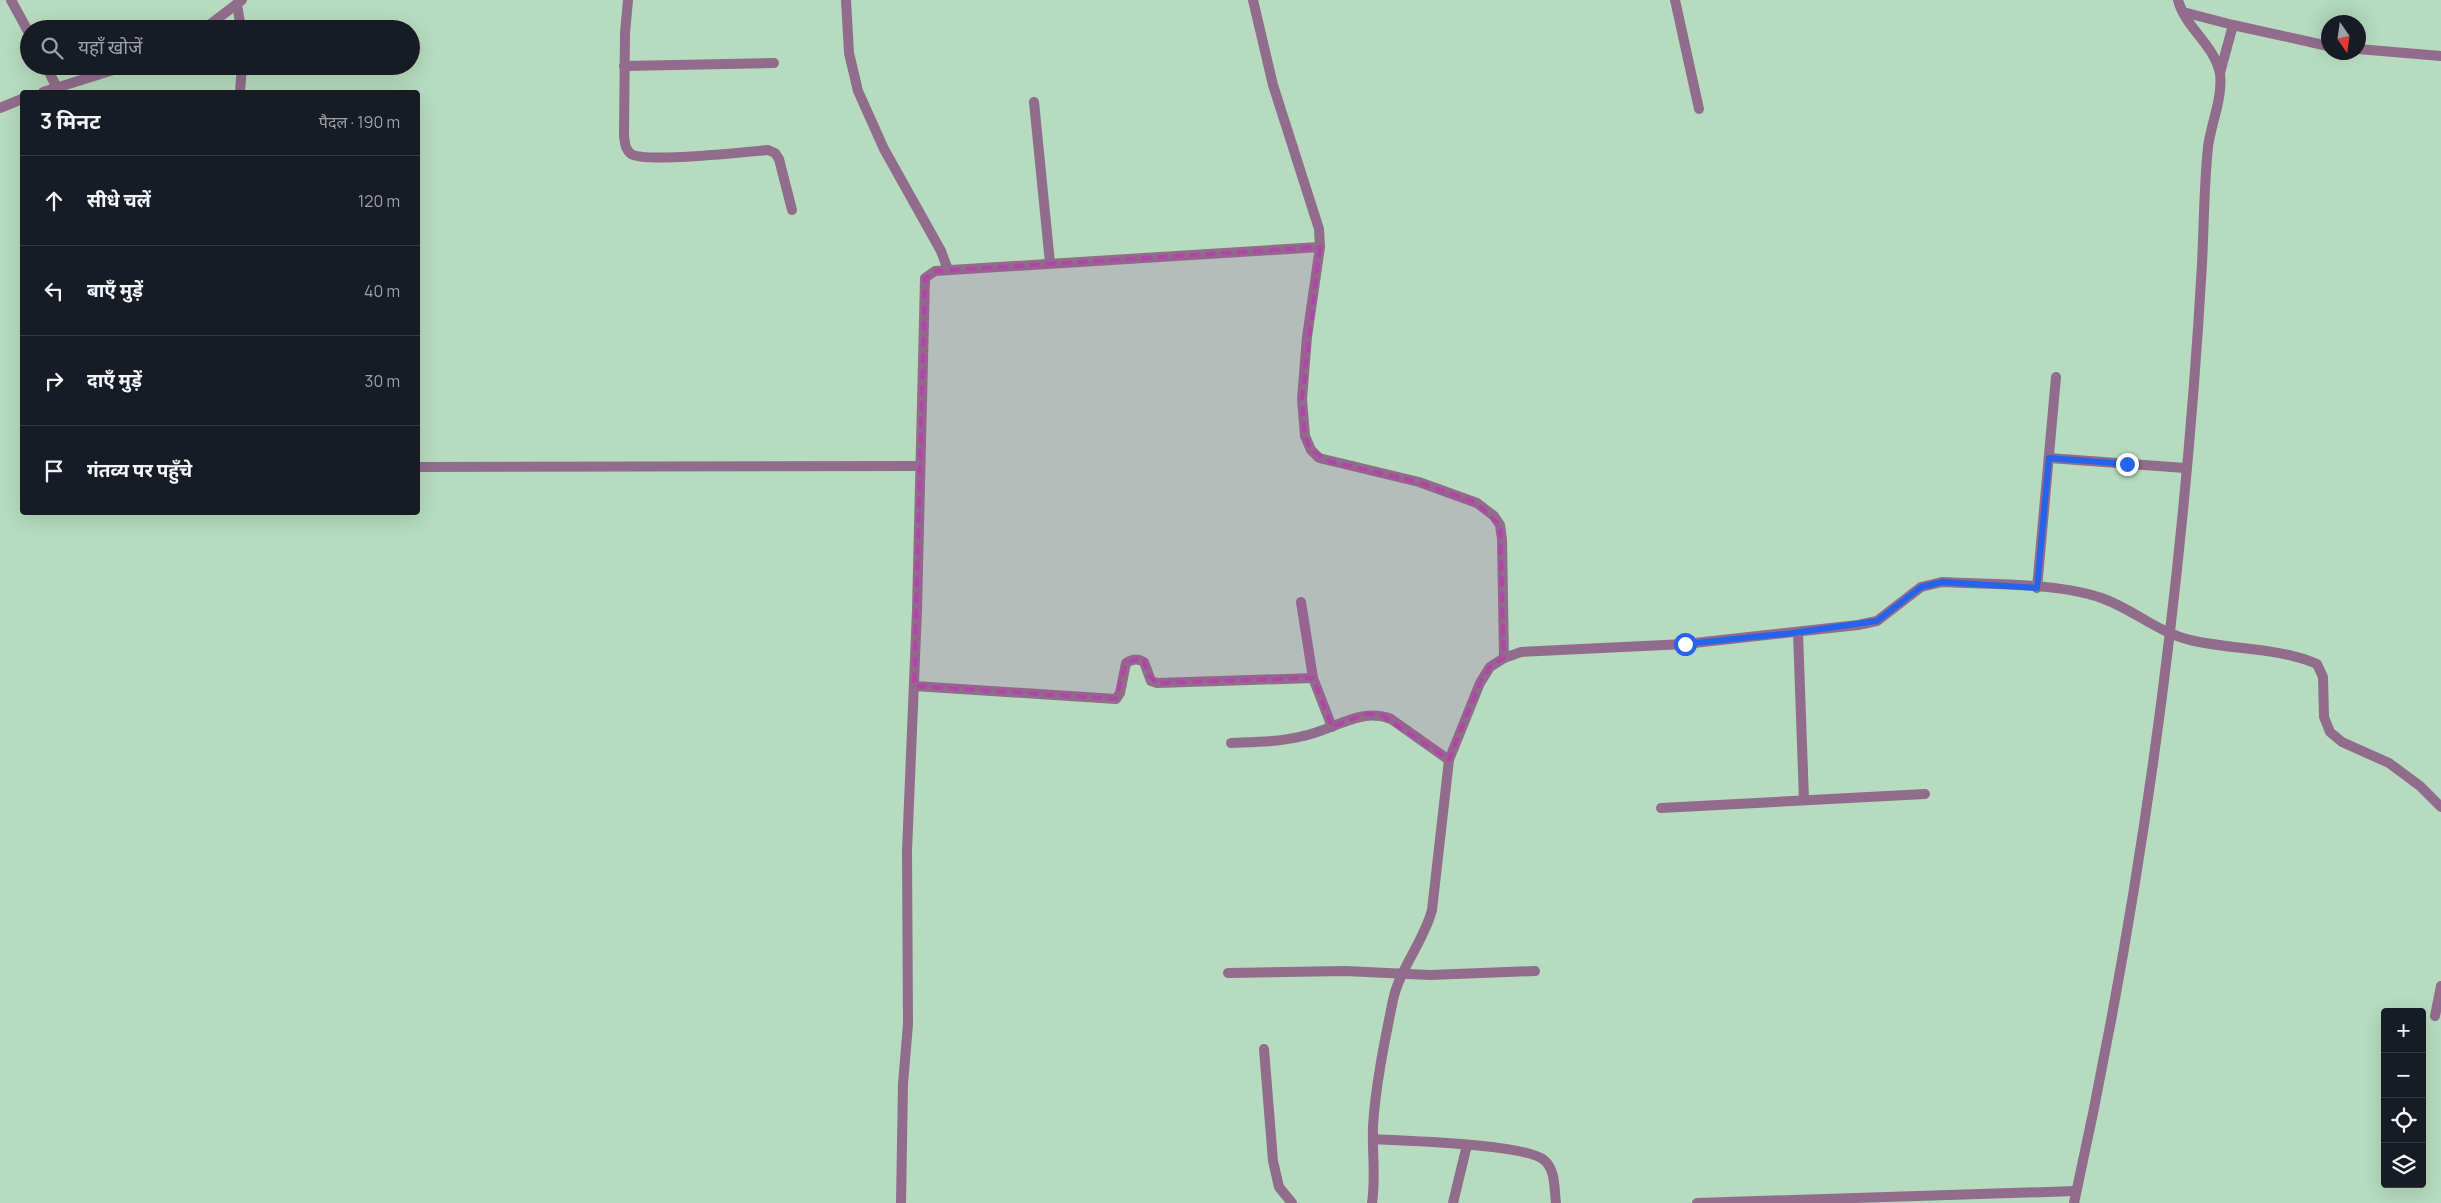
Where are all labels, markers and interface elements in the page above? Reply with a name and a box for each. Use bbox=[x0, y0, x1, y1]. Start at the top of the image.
north arrow bbox=[2321, 15, 2366, 60]
search box bbox=[20, 20, 420, 75]
icon: search bbox=[38, 34, 66, 62]
text: यहाँ खोजें bbox=[78, 34, 142, 60]
text: 3 मिनट bbox=[40, 107, 101, 135]
text: पैदल · 190 m bbox=[319, 111, 400, 133]
icon: ahead bbox=[40, 187, 68, 215]
text: सीधे चलें bbox=[87, 187, 151, 213]
text: 120 m bbox=[358, 190, 400, 212]
icon: left bbox=[40, 277, 68, 305]
text: बाएँ मुड़ें bbox=[87, 277, 143, 303]
text: 40 m bbox=[364, 280, 400, 302]
icon: right bbox=[40, 367, 68, 395]
text: दाएँ मुड़ें bbox=[87, 367, 142, 393]
text: 30 m bbox=[365, 370, 400, 392]
route end bbox=[2116, 453, 2139, 476]
icon: arrive bbox=[40, 457, 68, 485]
text: गंतव्य पर पहुँचे bbox=[87, 457, 192, 483]
route start bbox=[1674, 633, 1697, 656]
map controls bbox=[2381, 1008, 2426, 1188]
button: + bbox=[2381, 1008, 2426, 1053]
button: − bbox=[2381, 1053, 2426, 1098]
button: locate bbox=[2381, 1098, 2426, 1143]
button: layers bbox=[2381, 1143, 2426, 1188]

